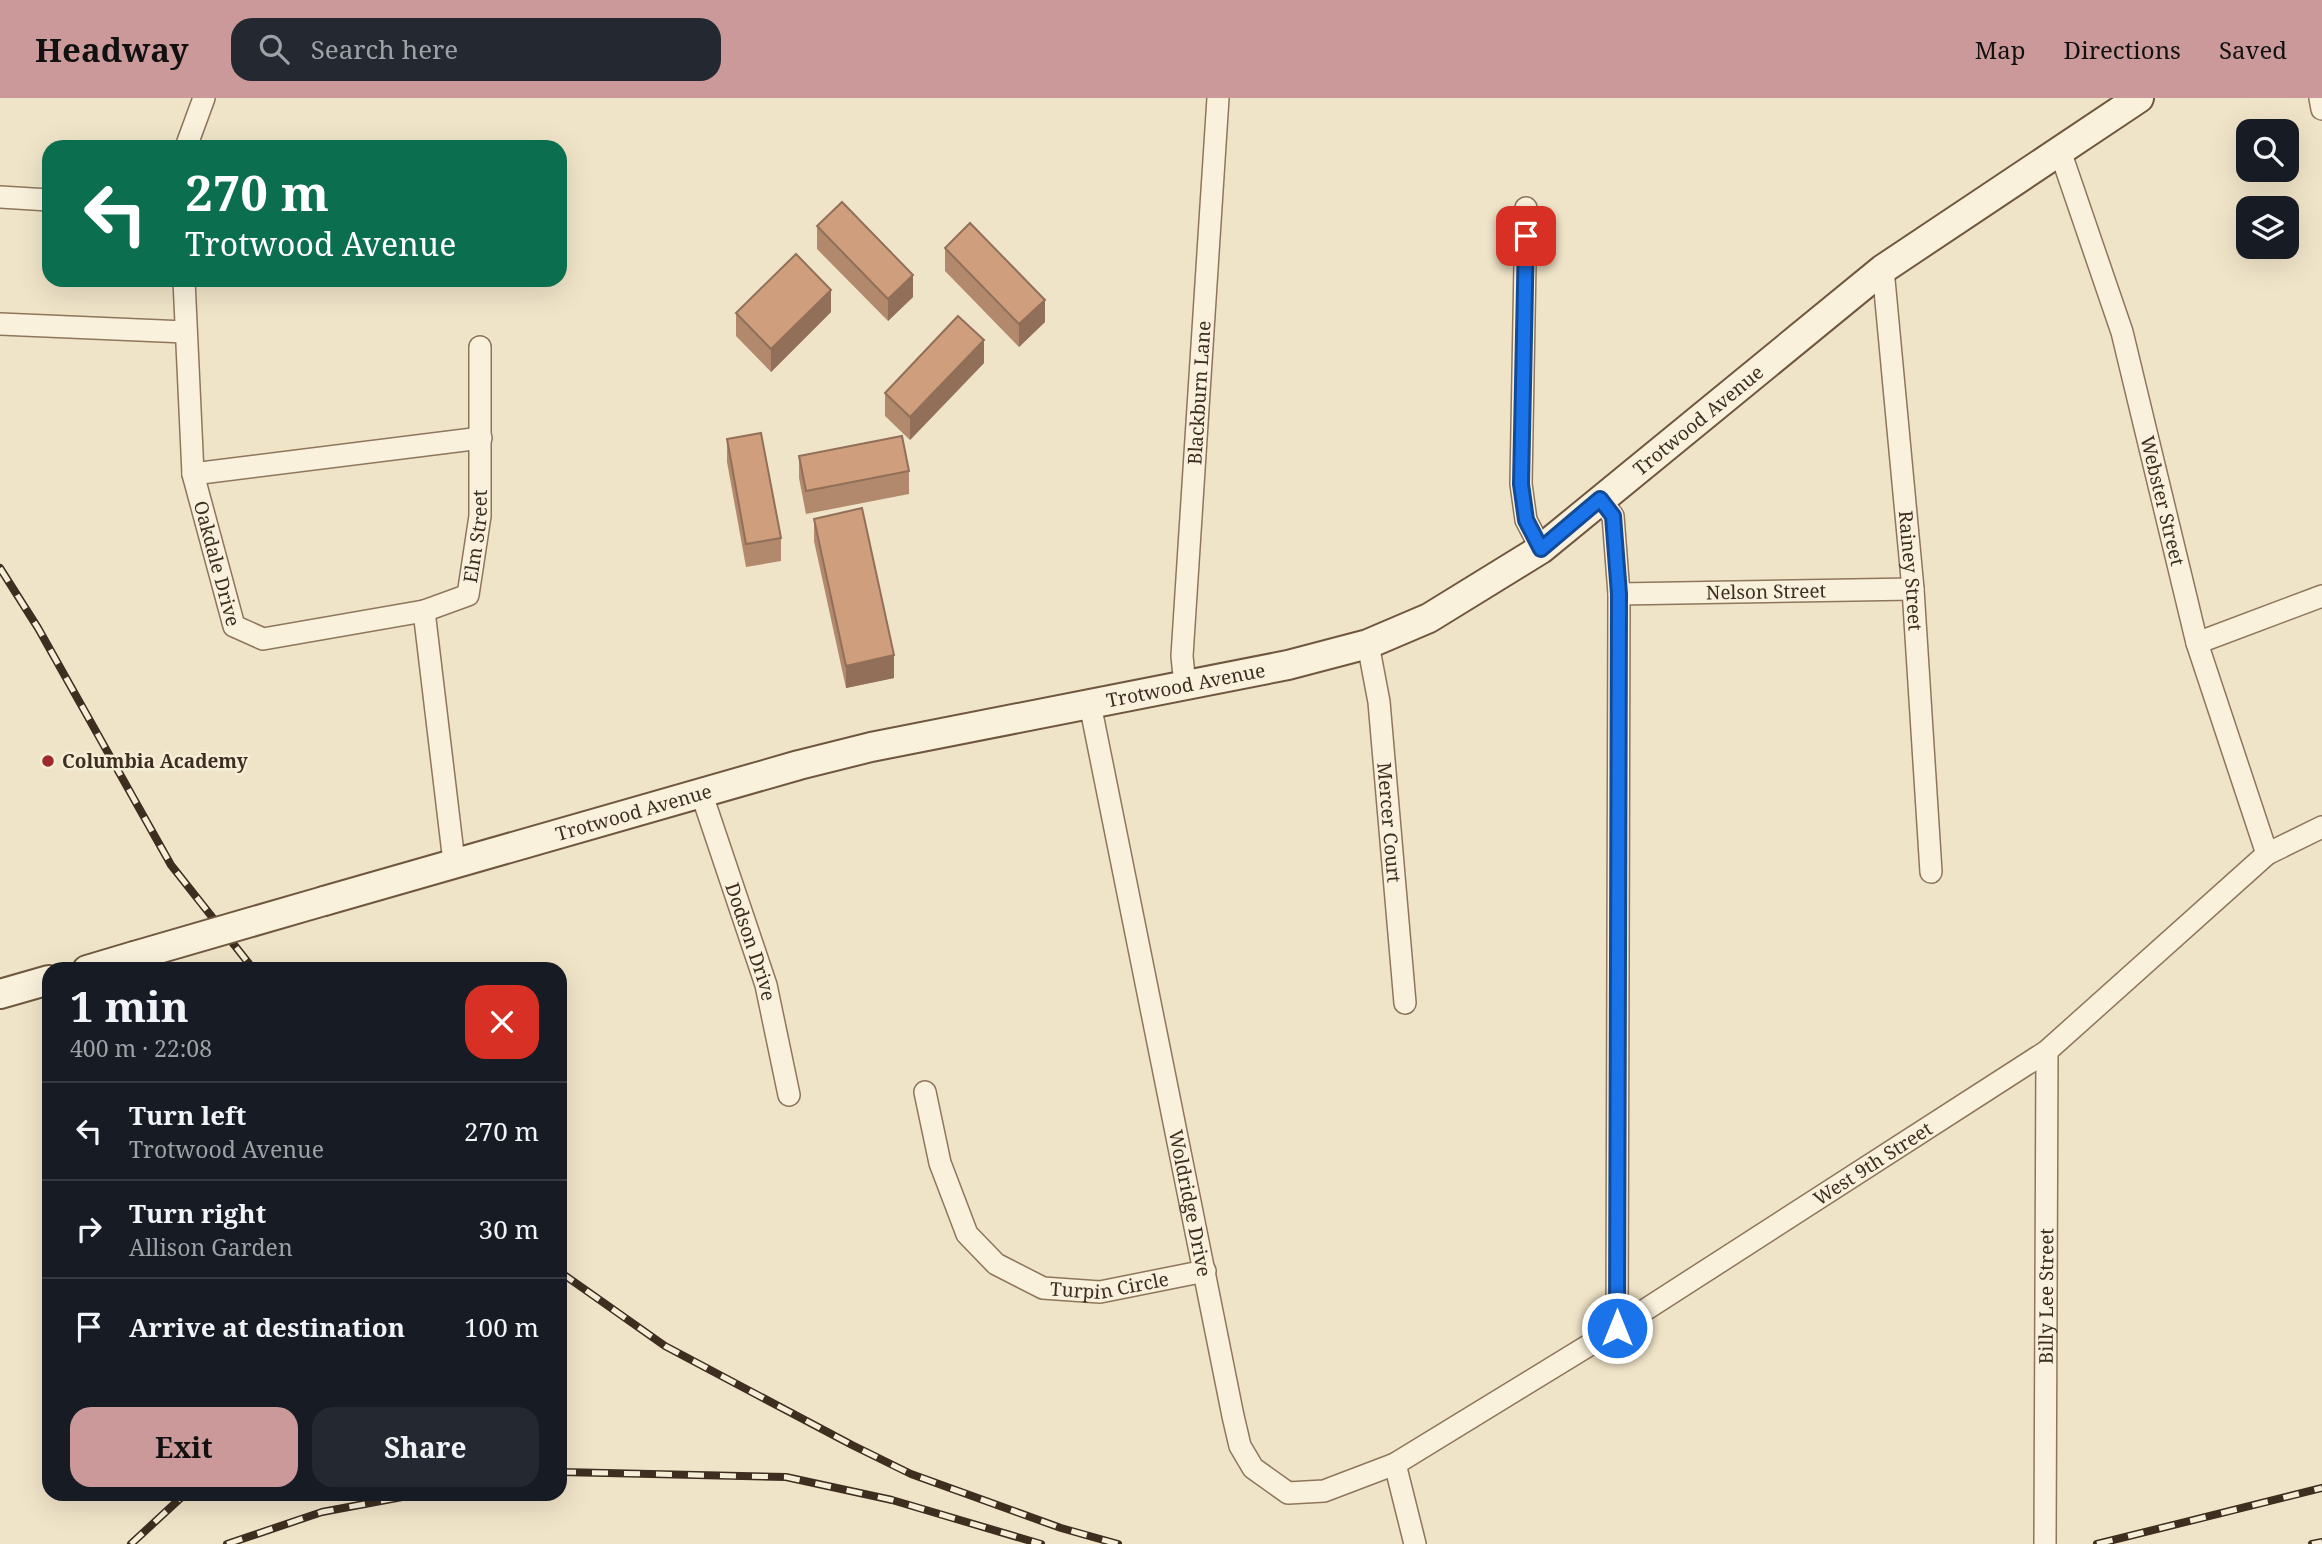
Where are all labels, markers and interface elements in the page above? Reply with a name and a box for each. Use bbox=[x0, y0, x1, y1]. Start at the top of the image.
search box bbox=[231, 18, 721, 81]
text: Headway bbox=[35, 27, 189, 72]
icon: search bbox=[255, 30, 293, 68]
text: Search here bbox=[311, 31, 458, 67]
text: Map bbox=[1975, 33, 2026, 66]
text: Directions bbox=[2064, 33, 2181, 66]
text: Saved bbox=[2219, 33, 2287, 66]
map controls bbox=[2236, 119, 2299, 259]
button: search bbox=[2236, 119, 2299, 182]
text: 270 m bbox=[185, 159, 329, 225]
icon: left bbox=[70, 168, 161, 259]
button: layers bbox=[2236, 196, 2299, 259]
pin bbox=[1496, 206, 1556, 266]
icon: arrive bbox=[1507, 217, 1545, 255]
text: Trotwood Avenue bbox=[185, 222, 456, 265]
street label: Blackburn Lane bbox=[1181, 320, 1217, 466]
street label: Trotwood Avenue bbox=[1628, 359, 1769, 481]
street label: Webster Street bbox=[2134, 433, 2191, 569]
street label: Elm Street bbox=[457, 489, 493, 585]
street label: Oakdale Drive bbox=[188, 498, 247, 629]
street label: Rainey Street bbox=[1893, 510, 1929, 632]
street label: Nelson Street bbox=[1706, 577, 1827, 606]
street label: Trotwood Avenue bbox=[1104, 657, 1267, 713]
place label: Columbia Academy bbox=[62, 748, 248, 774]
marker: Columbia Academy bbox=[40, 753, 56, 769]
street label: Mercer Court bbox=[1371, 761, 1408, 884]
street label: Trotwood Avenue bbox=[552, 778, 715, 847]
street label: Dodson Drive bbox=[719, 879, 782, 1003]
text: 1 min bbox=[70, 977, 189, 1034]
button: close bbox=[465, 985, 539, 1059]
text: 400 m · 22:08 bbox=[70, 1032, 212, 1064]
text: Turn left bbox=[129, 1097, 246, 1133]
icon: left bbox=[70, 1112, 108, 1150]
text: 270 m bbox=[464, 1113, 539, 1149]
street label: West 9th Street bbox=[1808, 1115, 1937, 1211]
street label: Woldridge Drive bbox=[1163, 1127, 1218, 1279]
text: Trotwood Avenue bbox=[129, 1133, 324, 1165]
text: Turn right bbox=[129, 1195, 266, 1231]
icon: right bbox=[70, 1210, 108, 1248]
text: 30 m bbox=[479, 1211, 539, 1247]
street label: Billy Lee Street bbox=[2033, 1228, 2059, 1364]
text: Allison Garden bbox=[129, 1231, 293, 1263]
street label: Turpin Circle bbox=[1049, 1266, 1171, 1305]
position arrow bbox=[1580, 1291, 1654, 1365]
icon: arrive bbox=[70, 1308, 108, 1346]
text: Arrive at destination bbox=[129, 1309, 405, 1345]
text: 100 m bbox=[464, 1309, 539, 1345]
button: Exit bbox=[70, 1407, 298, 1487]
button: Share bbox=[312, 1407, 539, 1487]

